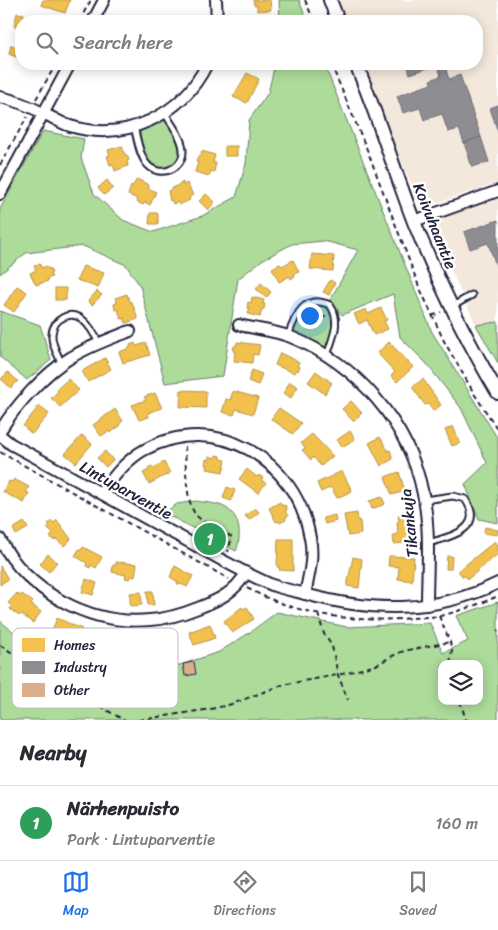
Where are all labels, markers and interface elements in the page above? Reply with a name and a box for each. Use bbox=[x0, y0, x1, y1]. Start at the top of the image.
search box bbox=[15, 15, 483, 70]
text: Search here bbox=[73, 26, 173, 59]
icon: search bbox=[33, 29, 61, 57]
street label: Koivuhaantie bbox=[404, 178, 466, 274]
your location bbox=[297, 303, 323, 329]
street label: Lintuparventie bbox=[74, 452, 178, 528]
street label: Tikankuja bbox=[391, 487, 427, 559]
pin: 1 bbox=[194, 520, 226, 558]
legend bbox=[12, 628, 178, 708]
text: Homes bbox=[54, 633, 96, 658]
text: Industry bbox=[53, 655, 108, 680]
map controls bbox=[438, 660, 483, 705]
button: layers bbox=[438, 660, 483, 705]
text: Other bbox=[54, 678, 91, 703]
text: Nearby bbox=[20, 734, 86, 772]
text: Närhenpuisto bbox=[67, 792, 179, 825]
text: 1 bbox=[33, 809, 39, 838]
text: 160 m bbox=[435, 809, 478, 838]
text: Park · Lintuparventie bbox=[67, 825, 215, 854]
tab: Map bbox=[62, 868, 90, 923]
tab: Directions bbox=[213, 868, 276, 923]
tab: Saved bbox=[399, 868, 436, 923]

